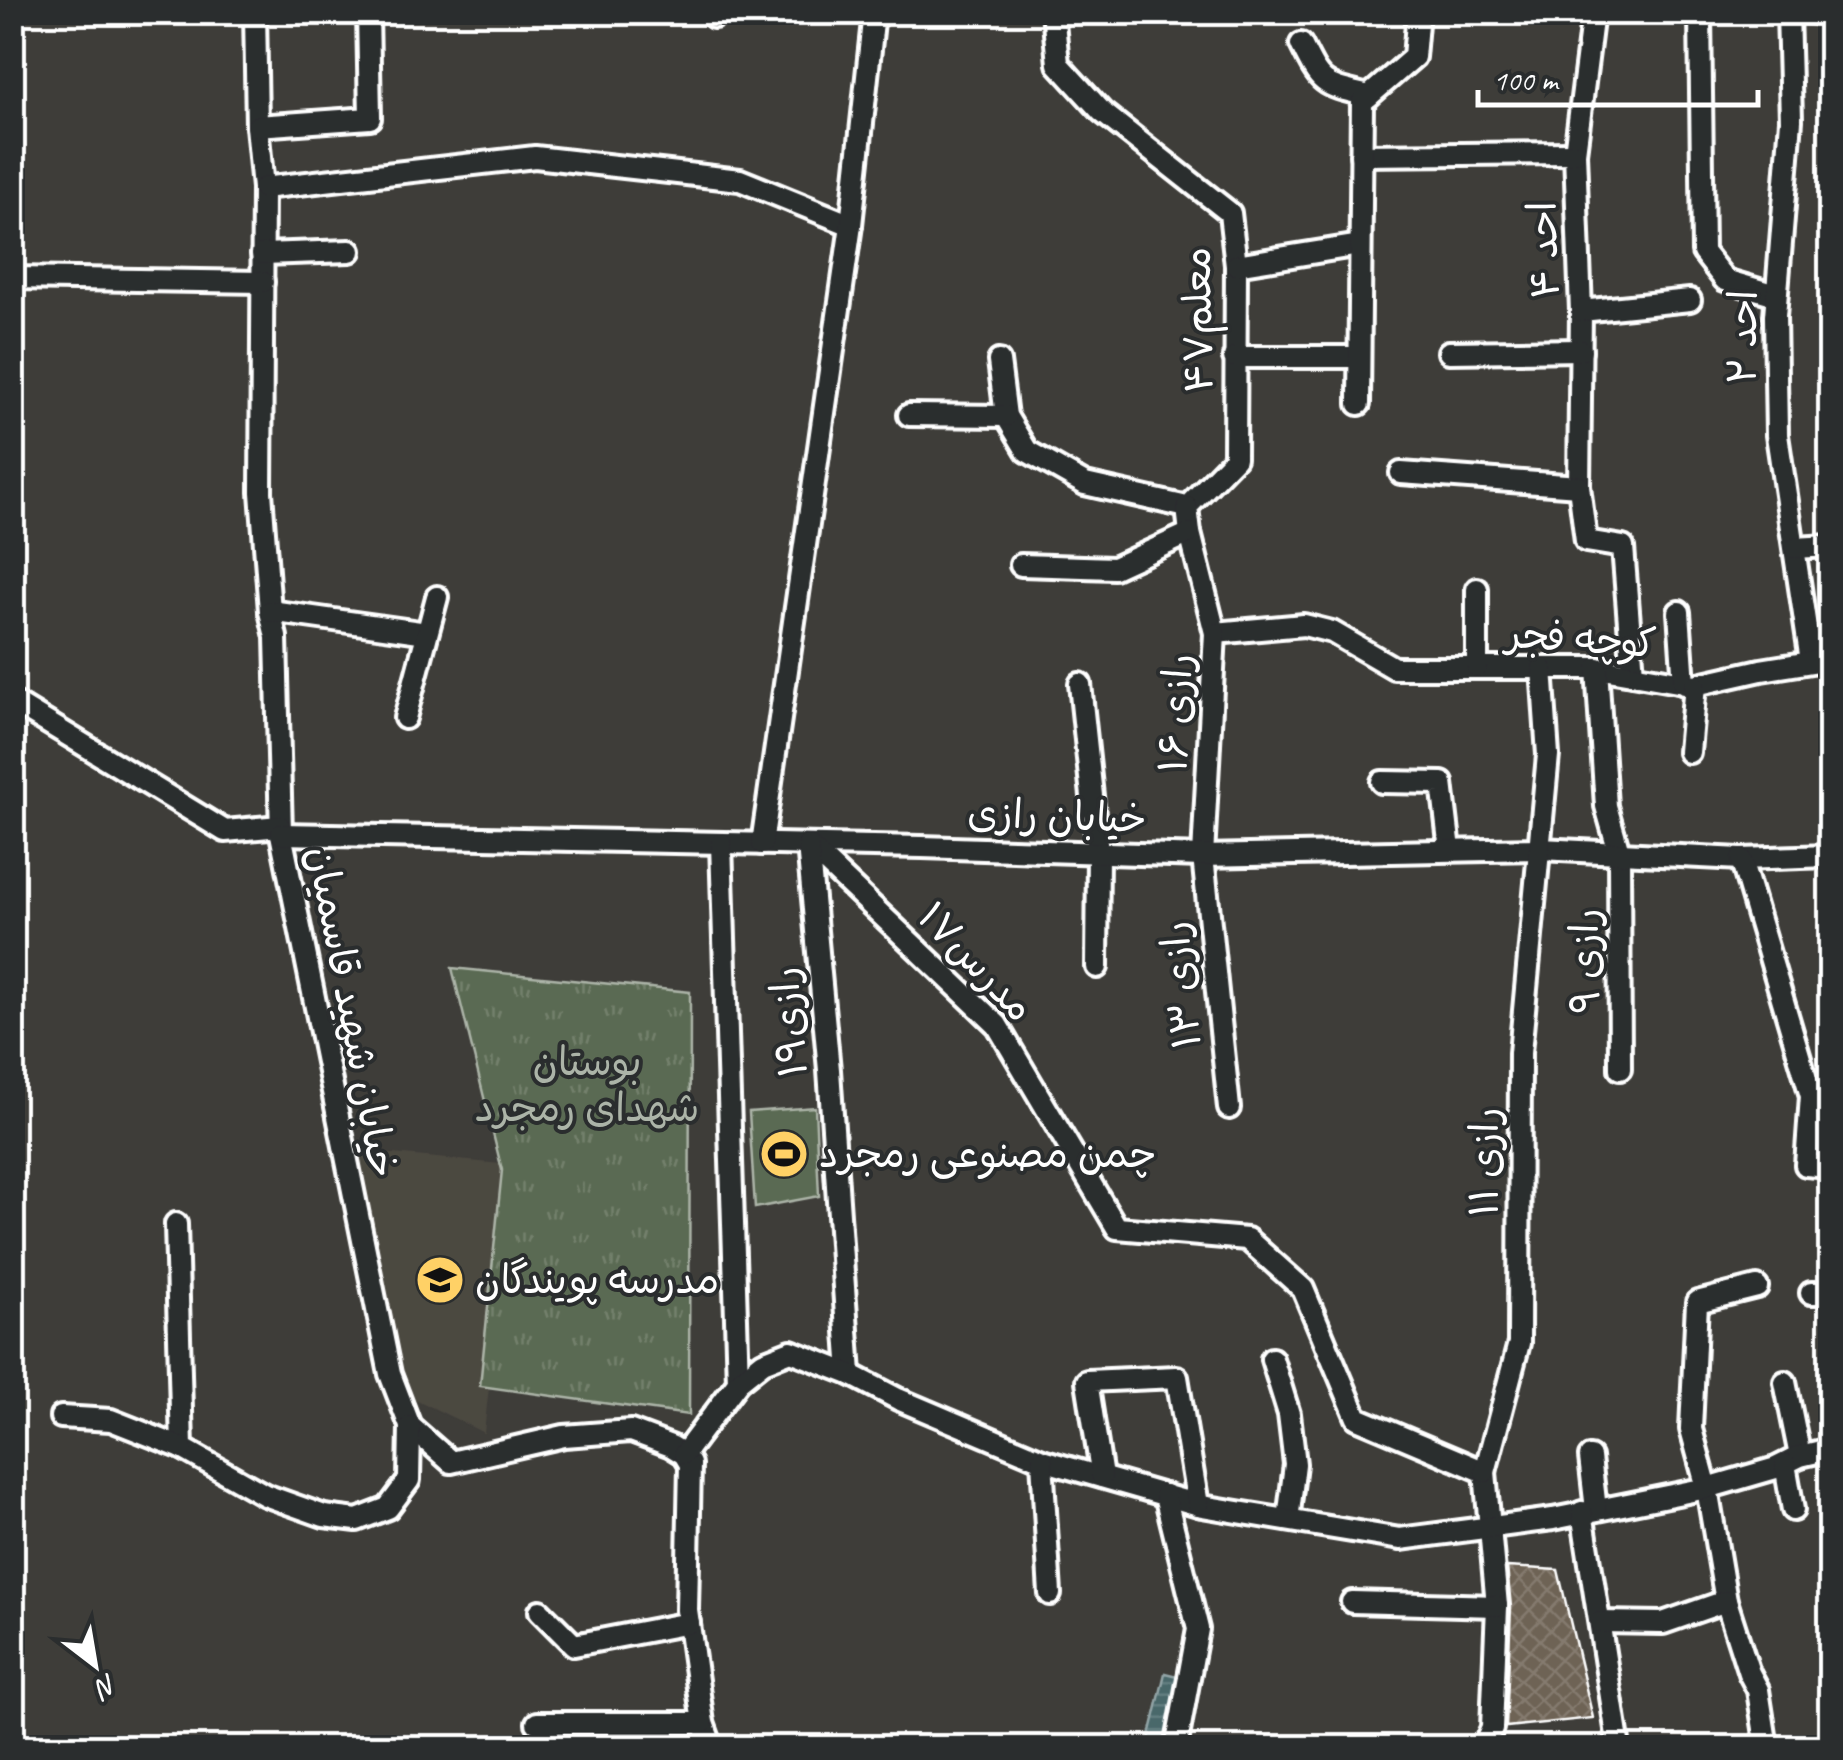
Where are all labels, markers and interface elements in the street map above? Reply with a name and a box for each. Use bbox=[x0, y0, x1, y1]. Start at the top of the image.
scale bar bbox=[1478, 45, 1758, 107]
text: 100 m bbox=[1493, 61, 1560, 99]
street label: احد ۴ bbox=[1517, 200, 1571, 300]
street label: معلم۴۷ bbox=[1172, 246, 1229, 393]
street label: احد ۲ bbox=[1717, 289, 1769, 385]
street label: کوچه فجر bbox=[1501, 609, 1658, 669]
street label: رازی ۱۶ bbox=[1148, 652, 1204, 774]
street label: خیابان رازی bbox=[967, 788, 1147, 844]
street label: خیابان شهید قاسمیان bbox=[295, 842, 409, 1182]
street label: مدرس۱۷ bbox=[907, 892, 1045, 1032]
street label: رازی ۹ bbox=[1560, 908, 1610, 1014]
street label: رازی ۱۳ bbox=[1149, 919, 1213, 1051]
street label: رازی۱۹ bbox=[759, 965, 819, 1079]
park label: بوستان شهدای رمجرد bbox=[474, 1037, 700, 1133]
street label: رازی ۱۱ bbox=[1460, 1107, 1510, 1217]
sports icon: چمن مصنوعی رمجرد bbox=[758, 1128, 810, 1180]
place label: چمن مصنوعی رمجرد bbox=[819, 1129, 1157, 1180]
school or university icon: مدرسه پویندگان bbox=[414, 1254, 466, 1306]
place label: مدرسه پویندگان bbox=[475, 1255, 719, 1305]
north arrow bbox=[45, 1615, 145, 1715]
text: N bbox=[87, 1667, 124, 1708]

